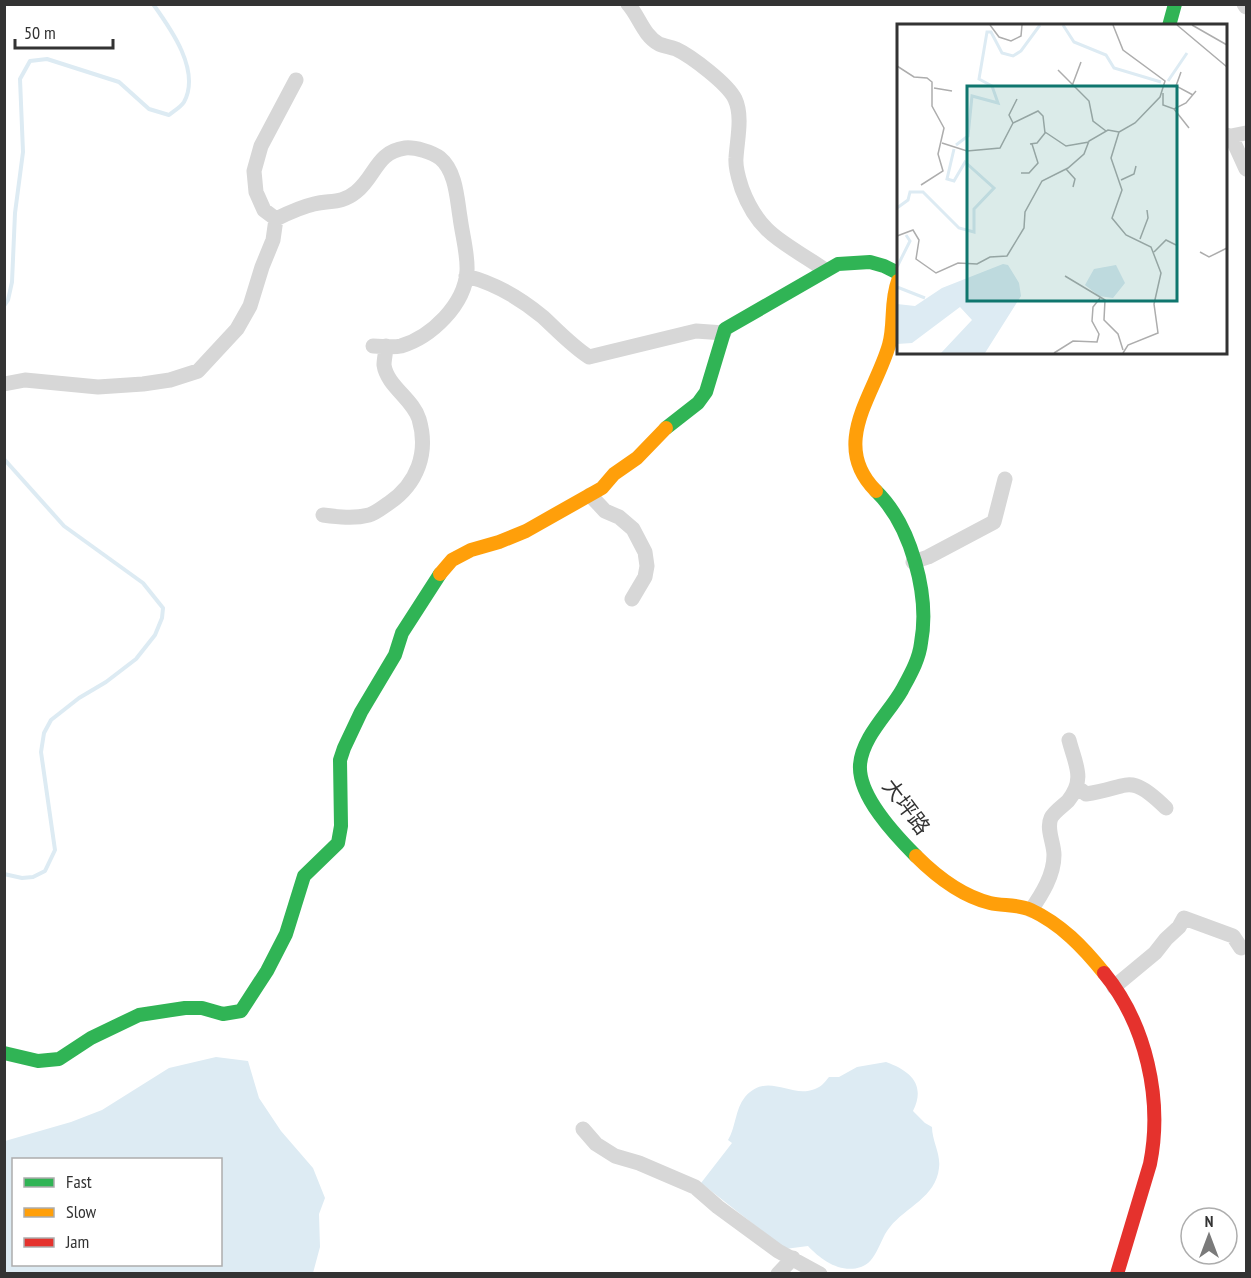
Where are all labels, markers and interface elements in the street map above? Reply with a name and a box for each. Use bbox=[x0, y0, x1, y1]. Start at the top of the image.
scale bar bbox=[15, 12, 112, 50]
text: 50 m bbox=[24, 21, 56, 44]
inset map bbox=[897, 24, 1227, 354]
street label: 大坪路 bbox=[877, 773, 936, 840]
legend bbox=[12, 1158, 222, 1266]
text: Fast bbox=[66, 1170, 92, 1193]
text: Slow bbox=[66, 1200, 97, 1223]
north arrow bbox=[1179, 1206, 1239, 1266]
text: N bbox=[1205, 1211, 1213, 1231]
text: Jam bbox=[65, 1230, 89, 1253]

